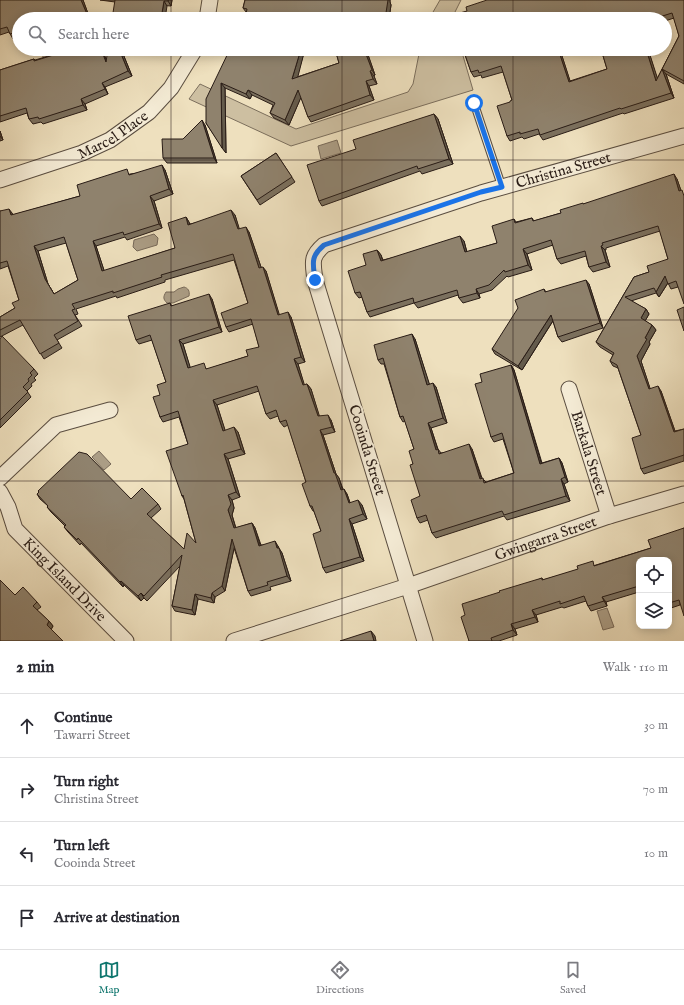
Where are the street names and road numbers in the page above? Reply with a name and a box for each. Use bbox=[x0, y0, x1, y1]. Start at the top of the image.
street label: Marcel Place bbox=[74, 106, 152, 163]
street label: Christina Street bbox=[514, 148, 613, 192]
street label: Cooinda Street bbox=[344, 402, 390, 498]
street label: Barkala Street bbox=[567, 408, 611, 498]
street label: Gwingarra Street bbox=[492, 512, 599, 565]
street label: King Island Drive bbox=[19, 533, 111, 626]

